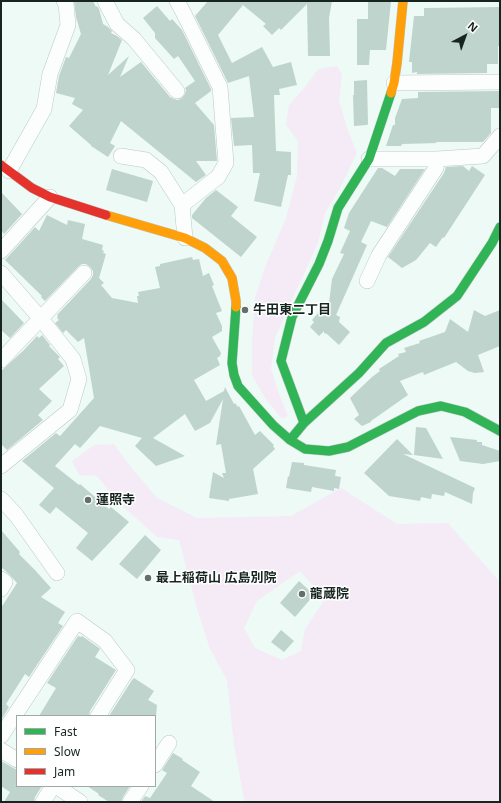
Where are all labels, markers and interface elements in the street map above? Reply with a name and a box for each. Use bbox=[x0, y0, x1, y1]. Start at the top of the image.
north arrow bbox=[445, 16, 485, 56]
text: N bbox=[465, 18, 481, 35]
place label: 牛田東二丁目 bbox=[253, 302, 331, 318]
marker: 牛田東二丁目 bbox=[240, 305, 250, 315]
place label: 蓮照寺 bbox=[96, 492, 135, 508]
marker: 蓮照寺 bbox=[83, 495, 93, 505]
place label: 最上稲荷山 広島別院 bbox=[156, 570, 276, 586]
marker: 最上稲荷山 広島別院 bbox=[143, 573, 153, 583]
place label: 龍蔵院 bbox=[310, 586, 349, 602]
marker: 龍蔵院 bbox=[297, 589, 307, 599]
legend bbox=[16, 715, 156, 787]
text: Fast bbox=[54, 723, 77, 740]
text: Slow bbox=[54, 743, 80, 760]
text: Jam bbox=[54, 763, 75, 780]

